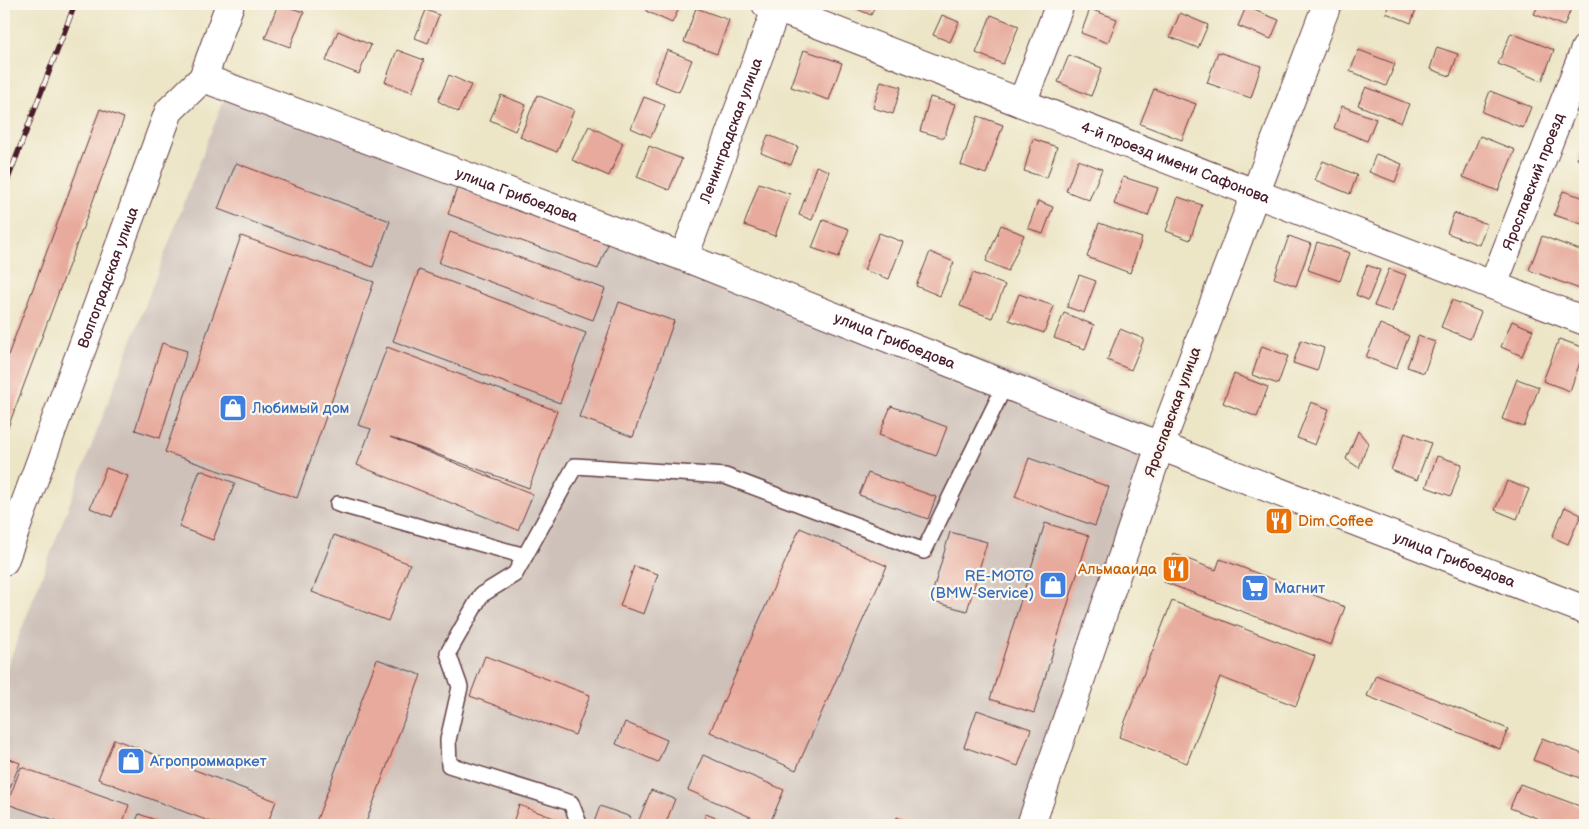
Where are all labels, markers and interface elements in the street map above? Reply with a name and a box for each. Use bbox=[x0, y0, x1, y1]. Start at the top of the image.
street label: Ленинградская улица bbox=[695, 55, 767, 207]
street label: Ярославский проезд bbox=[1498, 110, 1569, 253]
street label: 4-й проезд имени Сафонова bbox=[1078, 117, 1273, 208]
street label: улица Грибоедова bbox=[453, 163, 581, 226]
street label: Волгоградская улица bbox=[73, 204, 143, 351]
street label: улица Грибоедова bbox=[831, 308, 958, 373]
street label: Ярославская улица bbox=[1141, 344, 1205, 480]
shop icon: Любимый дом bbox=[218, 393, 248, 423]
place label: Любимый дом bbox=[251, 399, 349, 418]
restaurant icon: Dim Coffee bbox=[1264, 506, 1294, 536]
place label: Dim Coffee bbox=[1298, 512, 1373, 531]
street label: улица Грибоедова bbox=[1391, 528, 1518, 592]
restaurant icon: Альмааида bbox=[1161, 554, 1191, 584]
place label: Альмааида bbox=[1077, 560, 1157, 579]
place label: RE-MOTO (BMW-Service) bbox=[930, 567, 1034, 603]
shop icon: RE-MOTO (BMW-Service) bbox=[1038, 570, 1068, 600]
supermarket icon: Магнит bbox=[1240, 573, 1270, 603]
place label: Магнит bbox=[1274, 579, 1325, 598]
shop icon: Агропроммаркет bbox=[116, 746, 146, 776]
place label: Агропроммаркет bbox=[149, 752, 267, 771]

